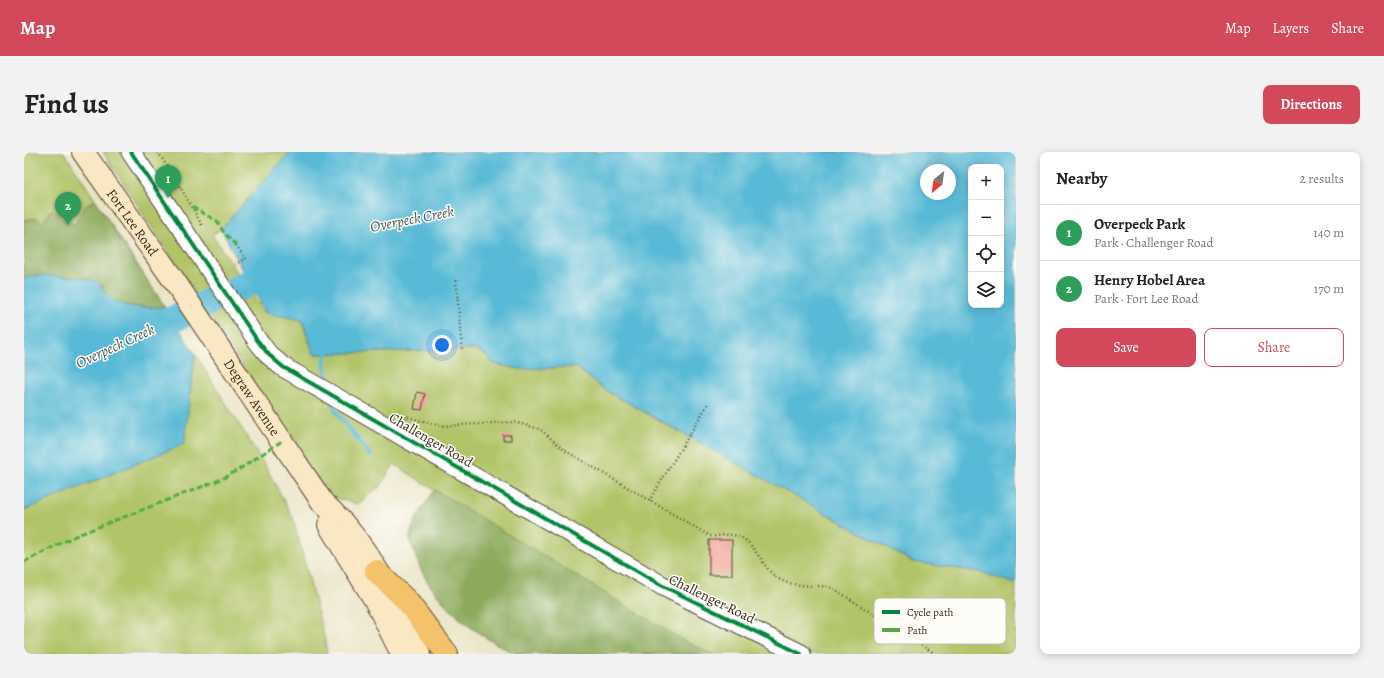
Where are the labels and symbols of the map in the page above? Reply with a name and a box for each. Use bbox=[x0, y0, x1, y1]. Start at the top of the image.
north arrow bbox=[920, 164, 956, 200]
pin: 1 bbox=[155, 165, 181, 198]
street label: Fort Lee Road bbox=[102, 185, 163, 260]
pin: 2 bbox=[55, 192, 81, 225]
water label: Overpeck Creek bbox=[369, 201, 456, 237]
water label: Overpeck Creek bbox=[72, 319, 158, 373]
your location bbox=[432, 335, 452, 355]
street label: Degraw Avenue bbox=[220, 355, 285, 439]
street label: Challenger Road bbox=[385, 408, 477, 472]
street label: Challenger Road bbox=[666, 570, 759, 628]
legend bbox=[874, 598, 1006, 644]
text: Cycle path bbox=[907, 605, 954, 620]
text: Path bbox=[907, 623, 928, 638]

